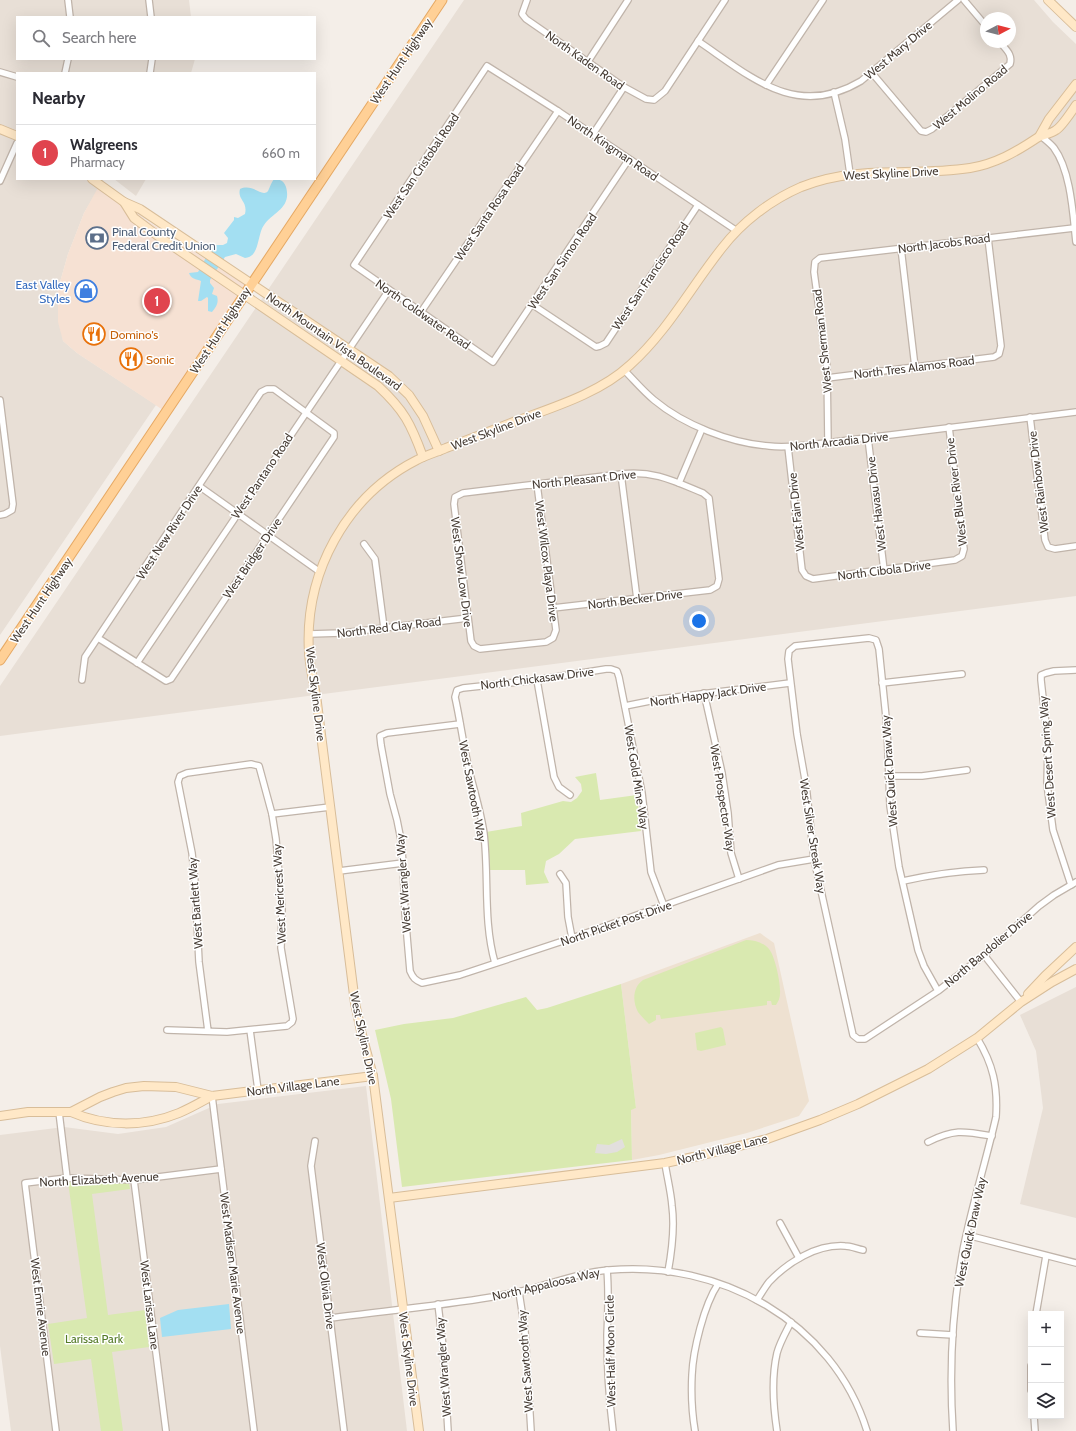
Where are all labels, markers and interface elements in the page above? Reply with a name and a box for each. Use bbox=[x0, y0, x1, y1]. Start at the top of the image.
north arrow bbox=[980, 12, 1016, 48]
street label: West Hunt Highway bbox=[367, 15, 435, 107]
search box bbox=[16, 16, 316, 60]
street label: West Mary Drive bbox=[861, 17, 935, 83]
icon: search bbox=[30, 27, 52, 49]
street label: North Kaden Road bbox=[543, 27, 627, 93]
text: Search here bbox=[62, 29, 137, 47]
street label: West Molino Road bbox=[930, 62, 1010, 132]
text: Nearby bbox=[32, 88, 85, 108]
street label: West San Cristobal Road bbox=[380, 110, 462, 222]
street label: North Kingman Road bbox=[565, 112, 661, 184]
text: Walgreens bbox=[70, 136, 138, 154]
text: 1 bbox=[43, 145, 47, 161]
text: 660 m bbox=[262, 145, 300, 161]
text: Pharmacy bbox=[70, 154, 125, 170]
street label: West Santa Rosa Road bbox=[451, 161, 527, 263]
street label: West Skyline Drive bbox=[843, 163, 939, 183]
street label: West San Simon Road bbox=[524, 210, 600, 312]
street label: West San Francisco Road bbox=[608, 219, 692, 333]
place label: Pinal County Federal Credit Union bbox=[112, 224, 216, 253]
bank icon: Pinal County Federal Credit Union bbox=[84, 225, 110, 251]
street label: North Jacobs Road bbox=[897, 230, 991, 256]
street label: North Coldwater Road bbox=[373, 276, 473, 352]
place label: East Valley Styles bbox=[16, 277, 70, 306]
shop icon: East Valley Styles bbox=[73, 278, 99, 304]
street label: West Hunt Highway bbox=[186, 284, 254, 376]
pin: 1 bbox=[144, 286, 170, 316]
street label: North Mountain Vista Boulevard bbox=[264, 289, 404, 393]
street label: West Sherman Road bbox=[809, 289, 835, 393]
restaurant icon: Domino's bbox=[81, 321, 107, 347]
place label: Domino's bbox=[110, 327, 158, 342]
restaurant icon: Sonic bbox=[118, 346, 144, 372]
place label: Sonic bbox=[146, 352, 175, 367]
street label: North Tres Alamos Road bbox=[853, 352, 975, 382]
street label: West Skyline Drive bbox=[449, 405, 543, 453]
street label: North Arcadia Drive bbox=[789, 428, 889, 454]
street label: West Pantano Road bbox=[228, 430, 296, 522]
street label: West Rainbow Drive bbox=[1024, 430, 1052, 534]
street label: West Blue River Drive bbox=[942, 437, 970, 547]
street label: West Havasu Drive bbox=[863, 456, 889, 552]
street label: North Pleasant Drive bbox=[531, 466, 637, 492]
street label: West Fain Drive bbox=[784, 472, 808, 552]
street label: West New River Drive bbox=[133, 482, 205, 582]
street label: West Wilcox Playa Drive bbox=[532, 500, 562, 622]
street label: West Bridger Drive bbox=[219, 515, 285, 601]
street label: West Show Low Drive bbox=[448, 516, 476, 628]
street label: West Hunt Highway bbox=[7, 554, 75, 646]
street label: North Cibola Drive bbox=[837, 557, 931, 583]
street label: North Becker Drive bbox=[587, 586, 683, 612]
your location bbox=[689, 611, 709, 631]
street label: North Red Clay Road bbox=[336, 613, 442, 641]
street label: West Skyline Drive bbox=[303, 646, 329, 742]
street label: North Chickasaw Drive bbox=[480, 664, 594, 692]
street label: North Happy Jack Drive bbox=[649, 678, 767, 710]
street label: West Desert Spring Way bbox=[1035, 695, 1059, 819]
street label: West Quick Draw Way bbox=[878, 715, 900, 827]
street label: West Gold Mine Way bbox=[621, 724, 653, 830]
street label: West Sawtooth Way bbox=[456, 739, 490, 843]
street label: West Prospector Way bbox=[707, 743, 739, 853]
street label: West Silver Streak Way bbox=[796, 777, 830, 895]
street label: West Wrangler Way bbox=[392, 833, 414, 933]
street label: West Mericrest Way bbox=[269, 844, 289, 944]
street label: West Bartlett Way bbox=[184, 857, 206, 949]
street label: North Picket Post Drive bbox=[558, 897, 674, 949]
street label: North Bandolier Drive bbox=[941, 908, 1035, 990]
street label: West Skyline Drive bbox=[347, 990, 381, 1086]
street label: North Village Lane bbox=[246, 1073, 340, 1099]
street label: North Village Lane bbox=[675, 1130, 769, 1168]
street label: North Elizabeth Avenue bbox=[39, 1168, 159, 1190]
street label: West Quick Draw Way bbox=[951, 1176, 989, 1288]
street label: West Madisen Marie Avenue bbox=[217, 1191, 249, 1335]
street label: West Olivia Drive bbox=[313, 1242, 339, 1330]
street label: West Emrie Avenue bbox=[28, 1257, 54, 1357]
street label: West Larissa Lane bbox=[137, 1259, 163, 1351]
street label: North Appaloosa Way bbox=[491, 1264, 601, 1304]
street label: West Half Moon Circle bbox=[602, 1294, 618, 1408]
street label: West Sawtooth Way bbox=[514, 1309, 536, 1413]
street label: West Skyline Drive bbox=[396, 1311, 422, 1407]
map controls bbox=[1028, 1311, 1064, 1419]
button: + bbox=[1028, 1311, 1064, 1347]
street label: West Wrangler Way bbox=[432, 1317, 454, 1417]
park label: Larissa Park bbox=[65, 1331, 124, 1346]
button: − bbox=[1028, 1347, 1064, 1383]
button: layers bbox=[1028, 1383, 1064, 1419]

